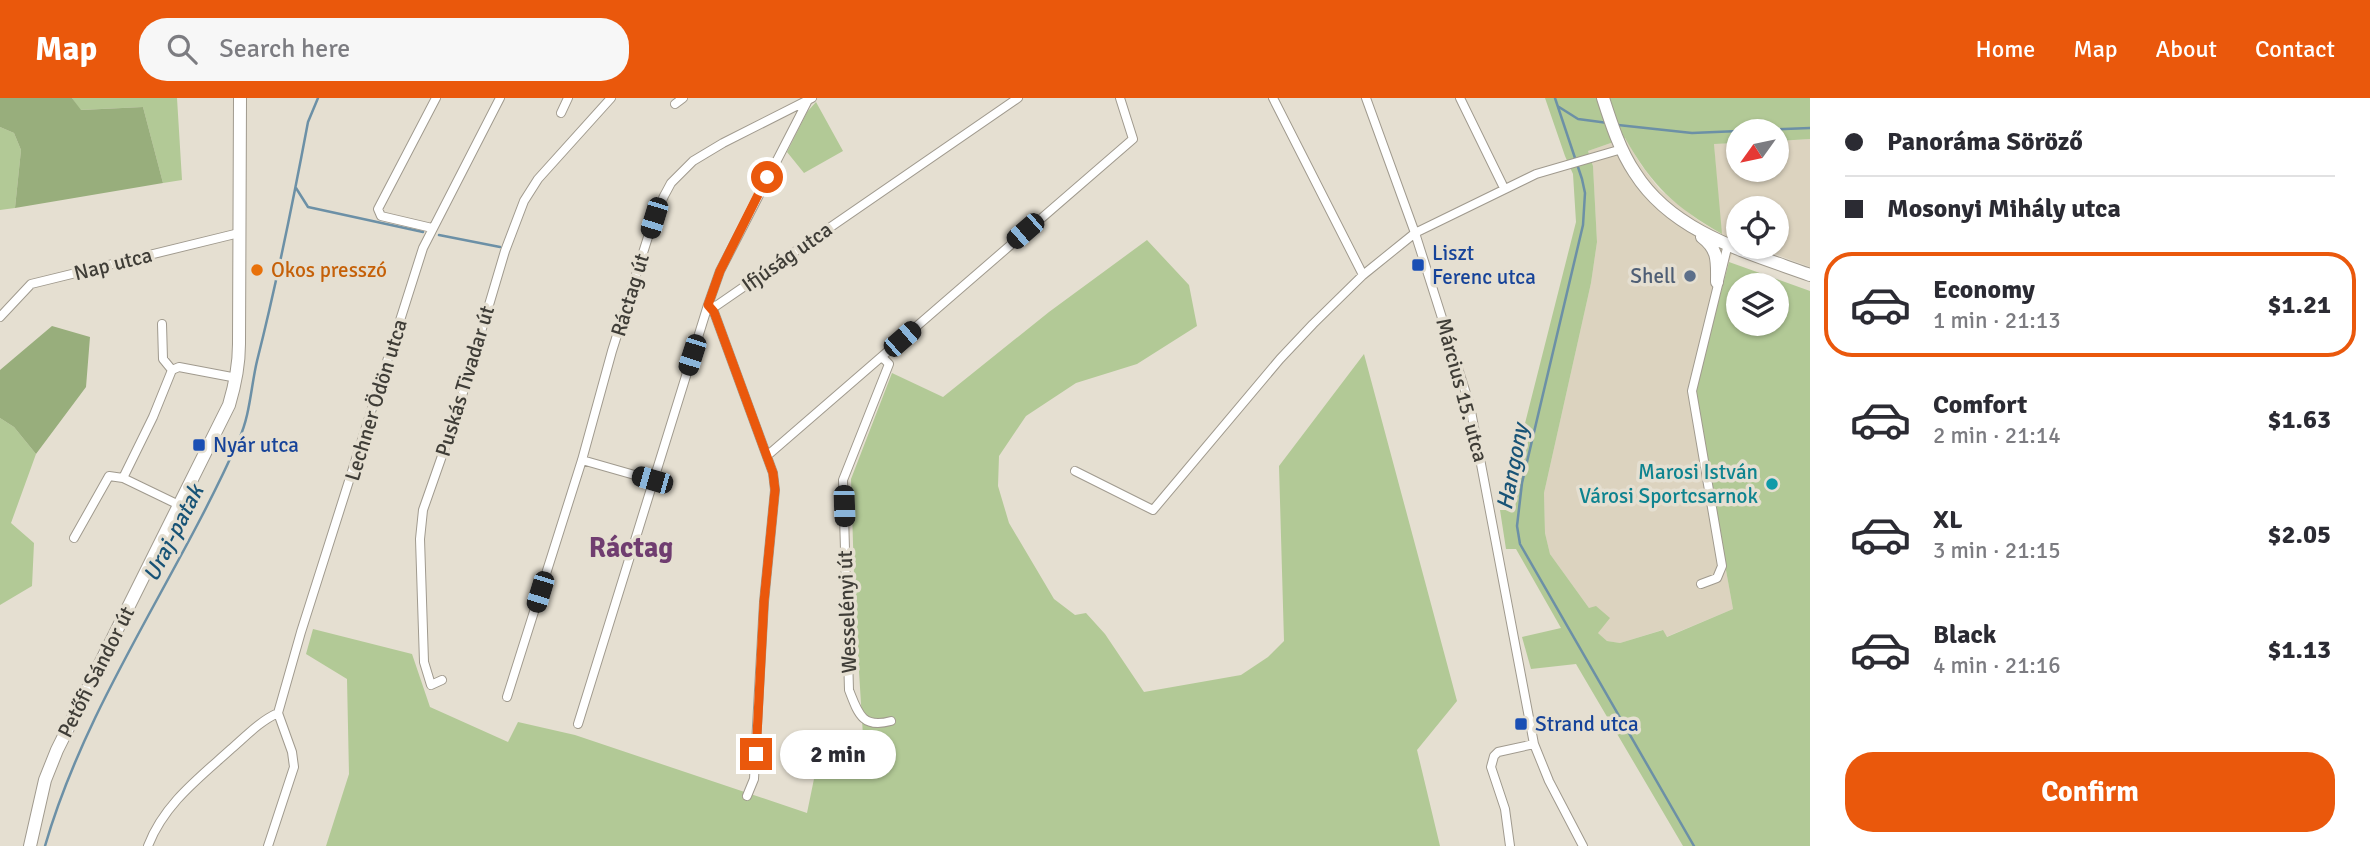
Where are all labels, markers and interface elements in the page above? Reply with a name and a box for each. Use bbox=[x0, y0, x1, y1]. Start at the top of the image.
search box bbox=[139, 18, 629, 81]
text: Map bbox=[35, 29, 97, 70]
icon: search bbox=[163, 30, 201, 68]
text: Search here bbox=[219, 33, 350, 65]
text: Home bbox=[1975, 34, 2035, 64]
text: Map bbox=[2073, 34, 2118, 64]
text: About bbox=[2156, 34, 2217, 64]
text: Contact bbox=[2255, 34, 2335, 64]
north arrow bbox=[1726, 119, 1788, 182]
map controls bbox=[1726, 119, 1789, 336]
text: Panoráma Söröző bbox=[1887, 126, 2083, 158]
route start bbox=[751, 161, 783, 193]
text: Mosonyi Mihály utca bbox=[1887, 193, 2121, 225]
car bbox=[638, 195, 671, 241]
button: locate bbox=[1726, 196, 1789, 259]
car bbox=[1003, 209, 1048, 253]
street label: Ifjúság utca bbox=[737, 216, 837, 298]
place label: Liszt Ferenc utca bbox=[1432, 240, 1536, 290]
street label: Nap utca bbox=[71, 242, 155, 286]
street label: Ráctag út bbox=[605, 250, 655, 340]
place label: Okos presszó bbox=[271, 257, 387, 283]
marker: Liszt Ferenc utca bbox=[1410, 257, 1426, 273]
marker: Okos presszó bbox=[249, 262, 265, 278]
place label: Shell bbox=[1630, 263, 1676, 289]
marker: Shell bbox=[1682, 268, 1698, 284]
button: layers bbox=[1726, 273, 1789, 336]
icon: car bbox=[1849, 273, 1912, 336]
text: Economy bbox=[1933, 274, 2035, 306]
text: $1.21 bbox=[2267, 289, 2331, 321]
street label: Puskás Tivadar út bbox=[430, 303, 500, 459]
text: 1 min · 21:13 bbox=[1933, 306, 2061, 335]
street label: Március 15. utca bbox=[1430, 315, 1494, 465]
street label: Lechner Ödön utca bbox=[339, 316, 413, 484]
car bbox=[880, 317, 925, 361]
car bbox=[676, 332, 709, 378]
icon: car bbox=[1849, 388, 1912, 451]
text: Comfort bbox=[1933, 389, 2027, 421]
text: $1.63 bbox=[2267, 404, 2331, 436]
water label: Hangony bbox=[1490, 419, 1536, 512]
text: 2 min · 21:14 bbox=[1933, 421, 2061, 450]
place label: Nyár utca bbox=[213, 432, 299, 458]
marker: Nyár utca bbox=[191, 437, 207, 453]
place label: Marosi István Városi Sportcsarnok bbox=[1579, 459, 1758, 509]
car bbox=[629, 464, 676, 496]
marker: Marosi István Városi Sportcsarnok bbox=[1764, 476, 1780, 492]
water label: Uraj-patak bbox=[137, 478, 211, 586]
car bbox=[833, 485, 856, 527]
icon: car bbox=[1849, 503, 1912, 566]
text: XL bbox=[1933, 504, 1963, 536]
text: $2.05 bbox=[2267, 519, 2331, 551]
district label: Ráctag bbox=[589, 531, 673, 565]
text: 3 min · 21:15 bbox=[1933, 536, 2061, 565]
street label: Wesselényi út bbox=[832, 550, 862, 674]
car bbox=[524, 569, 557, 615]
street label: Petőfi Sándor út bbox=[52, 602, 140, 742]
icon: car bbox=[1849, 618, 1912, 681]
text: Black bbox=[1933, 619, 1996, 651]
text: $1.13 bbox=[2267, 634, 2331, 666]
text: 4 min · 21:16 bbox=[1933, 651, 2061, 680]
place label: Strand utca bbox=[1535, 711, 1639, 737]
marker: Strand utca bbox=[1513, 716, 1529, 732]
callout: 2 min bbox=[780, 730, 896, 778]
route end bbox=[740, 738, 772, 770]
text: 2 min bbox=[810, 740, 866, 769]
button: Confirm bbox=[1845, 752, 2335, 832]

